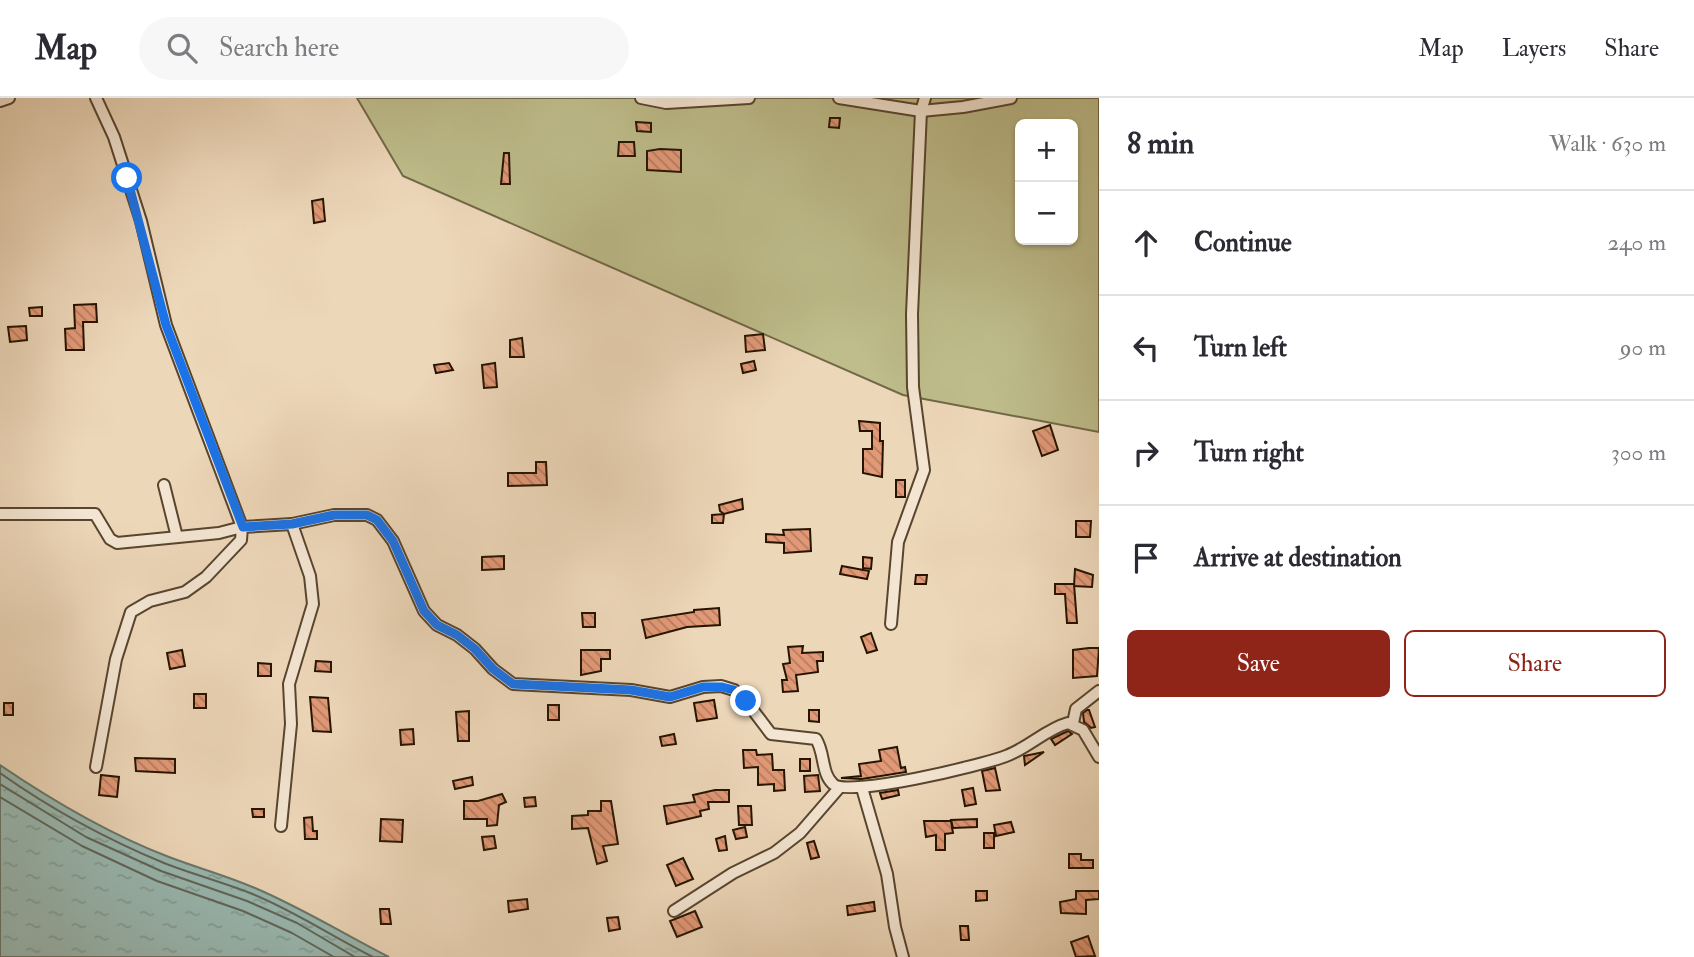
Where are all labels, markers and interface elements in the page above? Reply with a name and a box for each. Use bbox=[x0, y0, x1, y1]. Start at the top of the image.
search box bbox=[139, 17, 629, 80]
text: Map bbox=[35, 28, 97, 69]
icon: search bbox=[163, 29, 201, 67]
text: Search here bbox=[219, 32, 339, 64]
text: Map bbox=[1419, 33, 1464, 64]
text: Layers bbox=[1502, 33, 1566, 64]
text: Share bbox=[1604, 33, 1659, 64]
map controls bbox=[1015, 119, 1078, 245]
button: + bbox=[1015, 119, 1078, 182]
text: 8 min bbox=[1127, 125, 1194, 162]
text: Walk · 630 m bbox=[1549, 129, 1666, 158]
route start bbox=[111, 162, 142, 193]
button: − bbox=[1015, 182, 1078, 245]
icon: ahead bbox=[1127, 224, 1165, 262]
text: Continue bbox=[1194, 227, 1292, 259]
text: 240 m bbox=[1607, 228, 1666, 257]
icon: left bbox=[1127, 329, 1165, 367]
text: Turn left bbox=[1194, 332, 1287, 364]
text: 90 m bbox=[1620, 333, 1666, 362]
icon: right bbox=[1127, 434, 1165, 472]
text: Turn right bbox=[1194, 437, 1304, 469]
text: 300 m bbox=[1611, 438, 1666, 467]
icon: arrive bbox=[1127, 539, 1165, 577]
text: Arrive at destination bbox=[1194, 542, 1402, 574]
button: Save bbox=[1127, 630, 1390, 697]
button: Share bbox=[1404, 630, 1666, 697]
route end bbox=[730, 685, 761, 716]

